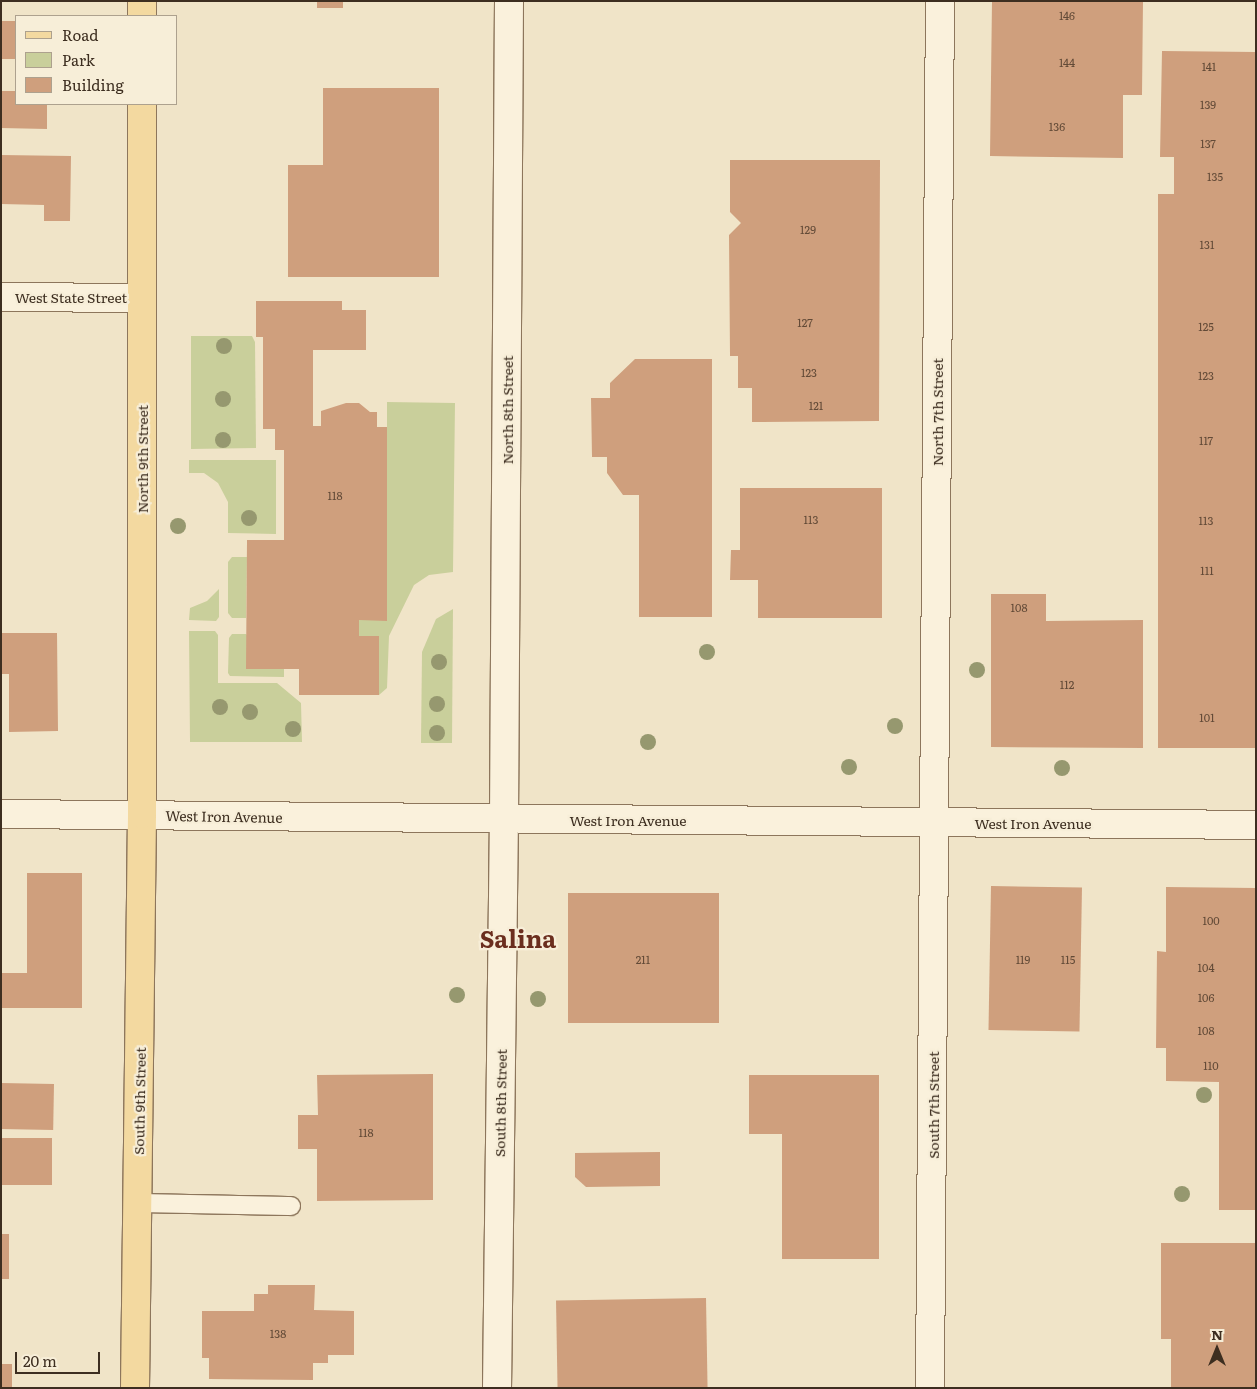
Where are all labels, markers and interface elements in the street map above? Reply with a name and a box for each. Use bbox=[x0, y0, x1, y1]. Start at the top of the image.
house number: 146 bbox=[1059, 8, 1075, 22]
legend bbox=[15, 15, 178, 105]
text: Road bbox=[62, 23, 98, 46]
text: Park bbox=[62, 48, 95, 71]
house number: 144 bbox=[1059, 55, 1075, 69]
house number: 141 bbox=[1202, 59, 1216, 73]
text: Building bbox=[62, 73, 124, 96]
house number: 139 bbox=[1200, 97, 1216, 111]
house number: 136 bbox=[1049, 119, 1065, 133]
house number: 137 bbox=[1200, 136, 1216, 150]
house number: 135 bbox=[1207, 169, 1223, 183]
house number: 129 bbox=[800, 222, 816, 236]
house number: 131 bbox=[1200, 237, 1214, 251]
street label: West State Street bbox=[15, 289, 127, 305]
house number: 127 bbox=[797, 315, 813, 329]
house number: 125 bbox=[1198, 319, 1214, 333]
street label: North 8th Street bbox=[499, 356, 515, 464]
street label: North 7th Street bbox=[929, 358, 945, 466]
house number: 123 bbox=[801, 365, 817, 379]
house number: 123 bbox=[1198, 368, 1214, 382]
house number: 121 bbox=[809, 398, 823, 412]
street label: North 9th Street bbox=[134, 405, 150, 513]
house number: 117 bbox=[1199, 433, 1213, 447]
house number: 118 bbox=[327, 488, 343, 502]
house number: 113 bbox=[804, 512, 818, 526]
house number: 113 bbox=[1199, 513, 1213, 527]
house number: 111 bbox=[1200, 563, 1214, 577]
house number: 108 bbox=[1011, 600, 1027, 614]
house number: 112 bbox=[1060, 677, 1074, 691]
house number: 101 bbox=[1199, 710, 1215, 724]
street label: West Iron Avenue bbox=[165, 807, 283, 825]
street label: West Iron Avenue bbox=[569, 812, 687, 828]
street label: West Iron Avenue bbox=[974, 815, 1092, 831]
house number: 100 bbox=[1202, 913, 1220, 927]
district label: Salina bbox=[480, 924, 556, 952]
house number: 211 bbox=[636, 952, 650, 966]
house number: 119 bbox=[1016, 952, 1030, 966]
house number: 115 bbox=[1061, 952, 1075, 966]
house number: 104 bbox=[1198, 960, 1214, 974]
house number: 106 bbox=[1198, 990, 1214, 1004]
house number: 108 bbox=[1198, 1023, 1214, 1037]
street label: South 9th Street bbox=[130, 1047, 148, 1155]
street label: South 8th Street bbox=[491, 1049, 509, 1157]
street label: South 7th Street bbox=[925, 1051, 941, 1159]
house number: 110 bbox=[1203, 1058, 1219, 1072]
house number: 118 bbox=[358, 1125, 374, 1139]
north arrow bbox=[1192, 1324, 1242, 1374]
text: N bbox=[1211, 1324, 1223, 1344]
house number: 138 bbox=[270, 1326, 286, 1340]
scale bar bbox=[18, 1342, 102, 1374]
text: 20 m bbox=[23, 1349, 57, 1372]

